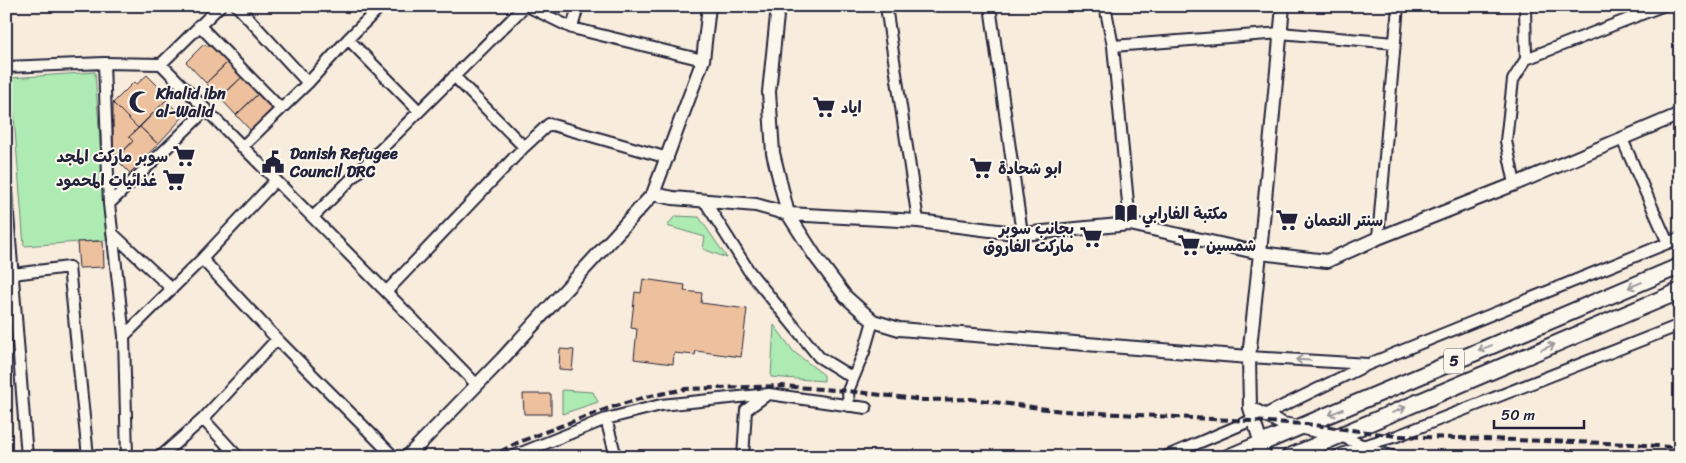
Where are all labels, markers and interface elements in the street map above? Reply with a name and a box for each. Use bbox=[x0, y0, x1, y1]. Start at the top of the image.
place label: Khalid ibn al-Walid bbox=[155, 79, 226, 126]
mosque icon: Khalid ibn al-Walid bbox=[127, 89, 153, 115]
place label: اياد bbox=[841, 93, 862, 122]
supermarket icon: اياد bbox=[811, 94, 837, 120]
place label: Danish Refugee Council DRC bbox=[289, 139, 398, 186]
place label: سوبر ماركت المجد bbox=[57, 142, 168, 171]
supermarket icon: سوبر ماركت المجد bbox=[171, 143, 197, 169]
public building icon: Danish Refugee Council DRC bbox=[260, 149, 286, 175]
place label: ابو شحادة bbox=[998, 154, 1062, 183]
supermarket icon: ابو شحادة bbox=[968, 155, 994, 181]
place label: غذائيات المحمود bbox=[56, 166, 157, 195]
supermarket icon: غذائيات المحمود bbox=[161, 167, 187, 193]
place label: مكتبة الفارابي bbox=[1142, 199, 1228, 228]
library icon: مكتبة الفارابي bbox=[1113, 200, 1139, 226]
place label: سنتر النعمان bbox=[1304, 206, 1383, 235]
supermarket icon: سنتر النعمان bbox=[1274, 207, 1300, 233]
place label: بجانب سوبر ماركت الفاروق bbox=[983, 214, 1074, 261]
supermarket icon: بجانب سوبر ماركت الفاروق bbox=[1078, 224, 1104, 250]
place label: شمسين bbox=[1206, 231, 1256, 260]
supermarket icon: شمسين bbox=[1176, 232, 1202, 258]
one-way arrow bbox=[1628, 281, 1643, 290]
one-way arrow bbox=[1540, 341, 1555, 351]
one-way arrow bbox=[1478, 344, 1493, 354]
road number: 5 bbox=[1444, 348, 1464, 374]
one-way arrow bbox=[1295, 356, 1311, 365]
scale bar bbox=[1494, 398, 1584, 430]
text: 50 m bbox=[1501, 402, 1536, 428]
one-way arrow bbox=[1391, 404, 1406, 413]
one-way arrow bbox=[1329, 407, 1344, 417]

